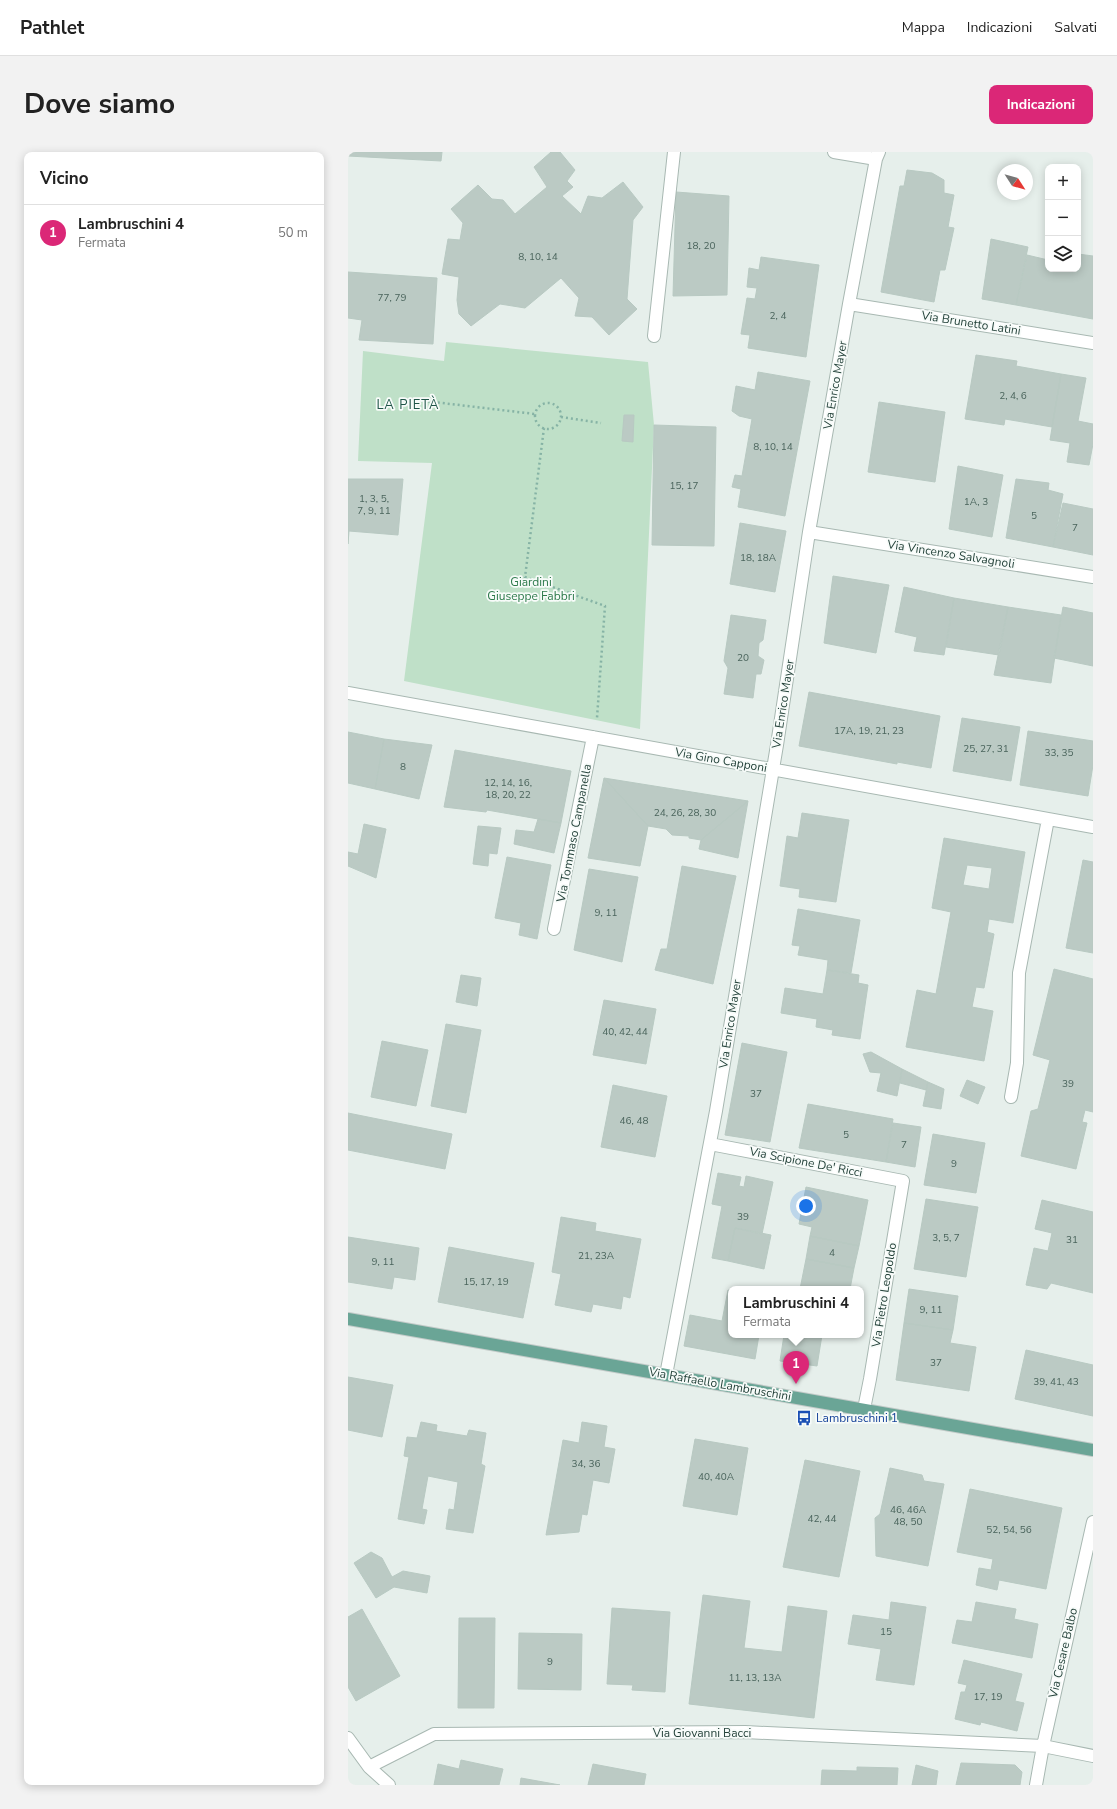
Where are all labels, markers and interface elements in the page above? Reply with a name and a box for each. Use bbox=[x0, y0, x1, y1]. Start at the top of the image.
text: Pathlet bbox=[20, 15, 84, 41]
text: Mappa bbox=[902, 18, 945, 37]
text: Indicazioni bbox=[967, 18, 1032, 37]
text: Salvati bbox=[1054, 18, 1097, 37]
text: Dove siamo bbox=[24, 85, 175, 123]
button: Indicazioni bbox=[989, 85, 1093, 124]
north arrow bbox=[997, 164, 1033, 200]
map controls bbox=[1045, 164, 1081, 272]
button: + bbox=[1045, 164, 1081, 200]
text: Vicino bbox=[40, 167, 89, 190]
button: − bbox=[1045, 200, 1081, 236]
text: Lambruschini 4 bbox=[78, 214, 184, 234]
text: 1 bbox=[49, 224, 57, 242]
text: 50 m bbox=[278, 224, 308, 242]
text: Fermata bbox=[78, 234, 126, 252]
button: layers bbox=[1045, 236, 1081, 272]
house number: 18, 20 bbox=[687, 239, 715, 253]
house number: 8, 10, 14 bbox=[518, 250, 558, 264]
house number: 77, 79 bbox=[378, 291, 406, 305]
street label: Via Brunetto Latini bbox=[919, 307, 1022, 339]
house number: 2, 4 bbox=[770, 309, 786, 323]
street label: Via Enrico Mayer bbox=[819, 339, 851, 432]
house number: 2, 4, 6 bbox=[999, 389, 1027, 403]
district label: LA PIETÀ bbox=[377, 395, 439, 414]
house number: 8, 10, 14 bbox=[753, 440, 793, 454]
house number: 15, 17 bbox=[670, 479, 698, 493]
house number: 1, 3, 5, 7, 9, 11 bbox=[357, 492, 391, 518]
house number: 1A, 3 bbox=[964, 495, 988, 509]
house number: 5 bbox=[1031, 509, 1037, 523]
house number: 7 bbox=[1072, 521, 1078, 535]
street label: Via Vincenzo Salvagnoli bbox=[885, 536, 1016, 572]
house number: 18, 18A bbox=[740, 551, 777, 565]
park label: Giardini Giuseppe Fabbri bbox=[487, 574, 575, 604]
house number: 20 bbox=[737, 651, 749, 665]
street label: Via Enrico Mayer bbox=[768, 658, 798, 751]
house number: 17A, 19, 21, 23 bbox=[834, 724, 904, 738]
house number: 25, 27, 31 bbox=[963, 742, 1009, 756]
street label: Via Gino Capponi bbox=[673, 744, 768, 776]
house number: 33, 35 bbox=[1045, 746, 1073, 760]
house number: 8 bbox=[400, 760, 406, 774]
street label: Via Tommaso Campanella bbox=[553, 763, 595, 904]
house number: 12, 14, 16, 18, 20, 22 bbox=[484, 776, 532, 802]
house number: 24, 26, 28, 30 bbox=[654, 806, 716, 820]
house number: 9, 11 bbox=[595, 906, 617, 920]
street label: Via Enrico Mayer bbox=[715, 978, 745, 1071]
house number: 40, 42, 44 bbox=[602, 1025, 648, 1039]
house number: 39 bbox=[1062, 1077, 1074, 1091]
house number: 37 bbox=[750, 1087, 762, 1101]
house number: 46, 48 bbox=[620, 1114, 648, 1128]
house number: 5 bbox=[843, 1128, 849, 1142]
house number: 7 bbox=[901, 1138, 907, 1152]
street label: Via Scipione De' Ricci bbox=[747, 1143, 864, 1181]
house number: 9 bbox=[951, 1157, 957, 1171]
your location bbox=[796, 1196, 816, 1216]
house number: 39 bbox=[737, 1210, 749, 1224]
house number: 3, 5, 7 bbox=[932, 1231, 960, 1245]
house number: 31 bbox=[1066, 1233, 1078, 1247]
street label: Via Pietro Leopoldo bbox=[868, 1241, 900, 1349]
house number: 4 bbox=[829, 1246, 835, 1260]
house number: 21, 23A bbox=[578, 1249, 615, 1263]
house number: 9, 11 bbox=[372, 1255, 394, 1269]
house number: 15, 17, 19 bbox=[463, 1275, 509, 1289]
popup bbox=[728, 1286, 864, 1338]
text: Lambruschini 4 bbox=[743, 1293, 849, 1313]
house number: 9, 11 bbox=[920, 1303, 942, 1317]
text: Fermata bbox=[743, 1313, 791, 1331]
pin: 1 bbox=[783, 1351, 809, 1384]
house number: 37 bbox=[930, 1356, 942, 1370]
street label: Via Raffaello Lambruschini bbox=[647, 1363, 792, 1404]
house number: 39, 41, 43 bbox=[1033, 1375, 1079, 1389]
bus stop icon: Lambruschini 1 bbox=[795, 1409, 813, 1427]
place label: Lambruschini 1 bbox=[816, 1410, 898, 1426]
house number: 34, 36 bbox=[572, 1457, 600, 1471]
house number: 40, 40A bbox=[698, 1470, 735, 1484]
house number: 46, 46A 48, 50 bbox=[890, 1503, 927, 1529]
house number: 42, 44 bbox=[808, 1512, 836, 1526]
house number: 52, 54, 56 bbox=[986, 1523, 1032, 1537]
street label: Via Cesare Balbo bbox=[1045, 1606, 1081, 1701]
house number: 15 bbox=[880, 1625, 892, 1639]
house number: 9 bbox=[547, 1655, 553, 1669]
house number: 11, 13, 13A bbox=[729, 1671, 782, 1685]
house number: 17, 19 bbox=[974, 1690, 1002, 1704]
street label: Via Giovanni Bacci bbox=[652, 1725, 751, 1741]

